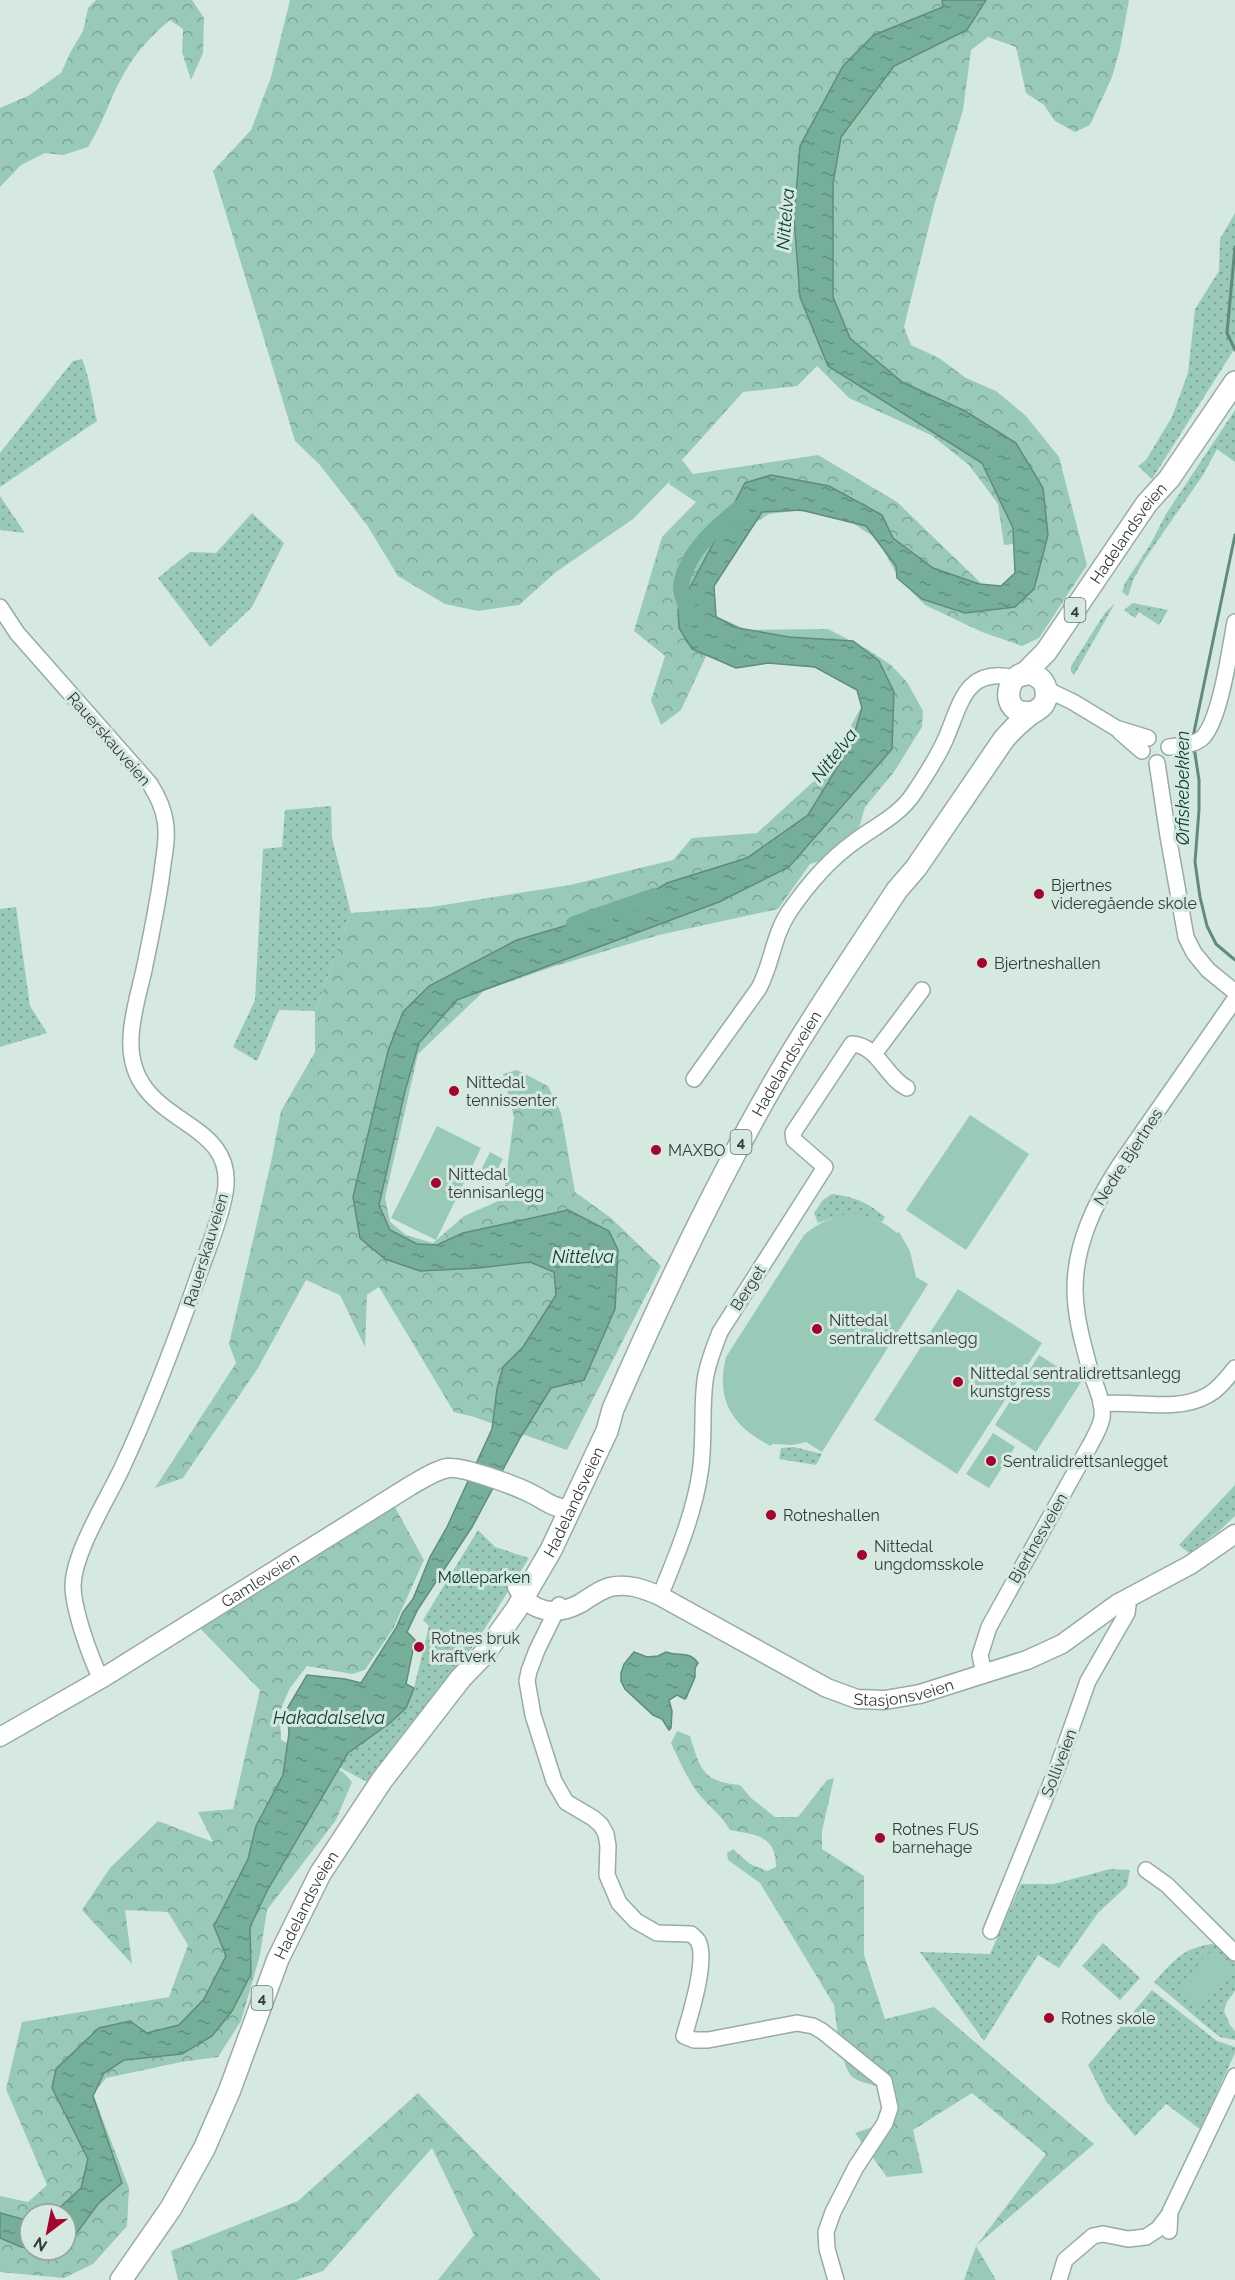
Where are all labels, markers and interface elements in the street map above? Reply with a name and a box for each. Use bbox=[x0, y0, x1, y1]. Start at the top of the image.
water label: Nittelva bbox=[772, 187, 798, 251]
street label: Hadelandsveien bbox=[1086, 479, 1170, 587]
road number: 4 bbox=[1064, 598, 1086, 622]
street label: Rauerskauveien bbox=[63, 688, 155, 790]
water label: Nittelva bbox=[807, 724, 862, 786]
water label: Ørfiskebekken bbox=[1172, 731, 1193, 845]
place label: Bjertnes videregående skole bbox=[1051, 876, 1197, 913]
marker: Bjertnes videregående skole bbox=[1032, 887, 1046, 901]
place label: Bjertneshallen bbox=[994, 954, 1101, 973]
marker: Bjertneshallen bbox=[975, 956, 989, 970]
street label: Hadelandsveien bbox=[747, 1007, 825, 1120]
place label: Nittedal tennissenter bbox=[466, 1073, 557, 1110]
marker: Nittedal tennissenter bbox=[447, 1084, 461, 1098]
street label: Nedre Bjertnes bbox=[1090, 1105, 1166, 1209]
road number: 4 bbox=[730, 1130, 752, 1154]
place label: MAXBO bbox=[668, 1141, 726, 1160]
marker: MAXBO bbox=[649, 1143, 663, 1157]
place label: Nittedal tennisanlegg bbox=[448, 1165, 544, 1202]
marker: Nittedal tennisanlegg bbox=[429, 1176, 443, 1190]
street label: Rauerskauveien bbox=[180, 1191, 232, 1309]
water label: Nittelva bbox=[552, 1246, 614, 1267]
street label: Berget bbox=[726, 1261, 770, 1314]
place label: Nittedal sentralidrettsanlegg bbox=[829, 1311, 978, 1348]
marker: Nittedal sentralidrettsanlegg bbox=[810, 1322, 824, 1336]
place label: Nittedal sentralidrettsanlegg kunstgress bbox=[970, 1364, 1181, 1401]
marker: Nittedal sentralidrettsanlegg kunstgress bbox=[951, 1375, 965, 1389]
street label: Hadelandsveien bbox=[539, 1444, 608, 1561]
place label: Sentralidrettsanlegget bbox=[1003, 1452, 1169, 1471]
marker: Sentralidrettsanlegget bbox=[984, 1454, 998, 1468]
street label: Bjertnesveien bbox=[1005, 1490, 1071, 1586]
place label: Rotneshallen bbox=[783, 1506, 880, 1525]
marker: Rotneshallen bbox=[764, 1508, 778, 1522]
place label: Nittedal ungdomsskole bbox=[874, 1537, 984, 1574]
street label: Gamleveien bbox=[218, 1548, 303, 1611]
marker: Nittedal ungdomsskole bbox=[855, 1548, 869, 1562]
park label: Mølleparken bbox=[438, 1568, 530, 1587]
place label: Rotnes bruk kraftverk bbox=[431, 1629, 520, 1666]
marker: Rotnes bruk kraftverk bbox=[412, 1640, 426, 1654]
street label: Stasjonsveien bbox=[853, 1674, 956, 1710]
water label: Hakadalselva bbox=[273, 1707, 385, 1728]
street label: Solliveien bbox=[1037, 1726, 1081, 1800]
place label: Rotnes FUS barnehage bbox=[892, 1820, 979, 1857]
marker: Rotnes FUS barnehage bbox=[873, 1831, 887, 1845]
street label: Hadelandsveien bbox=[270, 1847, 342, 1962]
road number: 4 bbox=[252, 1986, 272, 2010]
place label: Rotnes skole bbox=[1061, 2009, 1156, 2028]
marker: Rotnes skole bbox=[1042, 2011, 1056, 2025]
north arrow bbox=[18, 2202, 78, 2262]
text: N bbox=[30, 2233, 51, 2256]

